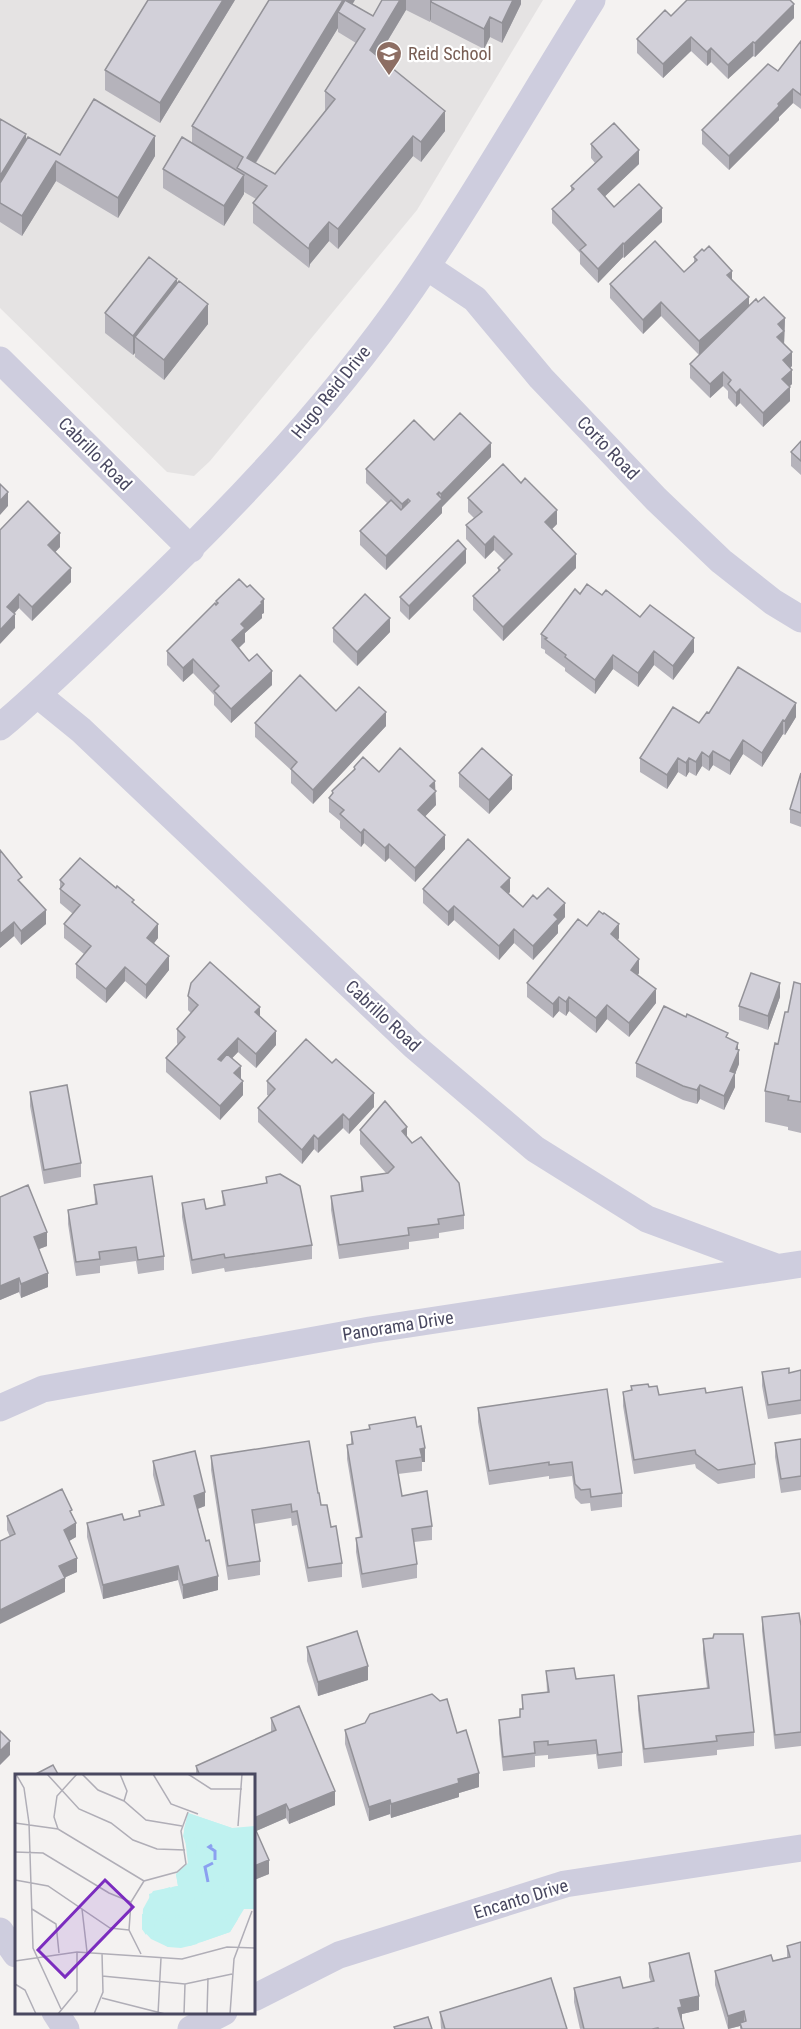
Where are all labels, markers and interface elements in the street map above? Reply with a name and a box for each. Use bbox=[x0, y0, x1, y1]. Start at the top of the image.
school or university icon: Reid School bbox=[374, 39, 404, 77]
place label: Reid School bbox=[408, 43, 492, 64]
street label: Hugo Reid Drive bbox=[287, 341, 374, 442]
street label: Corto Road bbox=[573, 412, 644, 484]
street label: Cabrillo Road bbox=[54, 413, 136, 495]
street label: Cabrillo Road bbox=[341, 976, 425, 1056]
street label: Panorama Drive bbox=[341, 1306, 455, 1345]
inset map bbox=[15, 1774, 255, 2014]
street label: Encanto Drive bbox=[471, 1874, 571, 1923]

